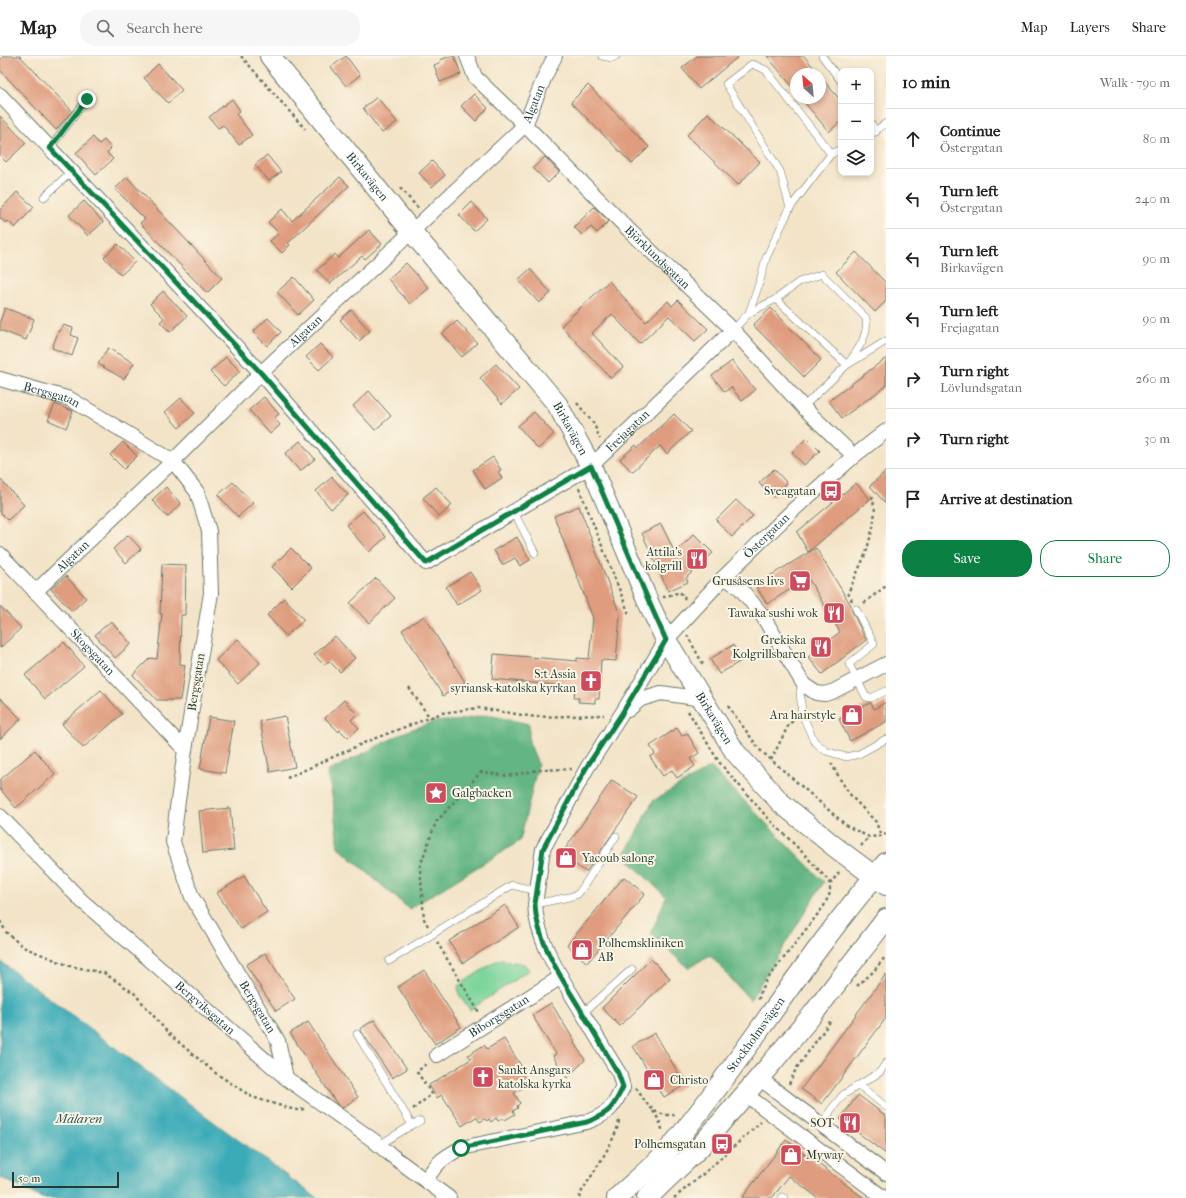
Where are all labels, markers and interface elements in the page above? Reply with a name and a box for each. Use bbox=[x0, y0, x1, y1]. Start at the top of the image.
search box bbox=[80, 10, 360, 46]
text: Map bbox=[20, 17, 56, 39]
icon: search bbox=[94, 17, 116, 39]
text: Search here bbox=[126, 19, 203, 37]
text: Map bbox=[1021, 19, 1048, 36]
text: Layers bbox=[1070, 19, 1110, 36]
text: Share bbox=[1132, 19, 1166, 36]
north arrow bbox=[790, 68, 826, 104]
map controls bbox=[838, 68, 874, 176]
button: + bbox=[838, 68, 874, 104]
text: 10 min bbox=[902, 72, 950, 92]
text: Walk · 790 m bbox=[1100, 75, 1170, 90]
street label: Algatan bbox=[519, 83, 548, 126]
route end bbox=[78, 90, 96, 108]
button: − bbox=[838, 104, 874, 140]
text: Continue bbox=[940, 122, 1000, 140]
icon: ahead bbox=[902, 128, 924, 150]
text: 80 m bbox=[1143, 131, 1170, 146]
button: layers bbox=[838, 140, 874, 176]
text: Östergatan bbox=[940, 140, 1003, 155]
street label: Birkavägen bbox=[343, 149, 391, 204]
text: Turn left bbox=[940, 182, 998, 200]
icon: left bbox=[902, 188, 924, 210]
text: 240 m bbox=[1135, 191, 1170, 206]
text: Östergatan bbox=[940, 200, 1003, 215]
street label: Björklundsgatan bbox=[622, 223, 693, 292]
text: Turn left bbox=[940, 242, 998, 260]
icon: left bbox=[902, 248, 924, 270]
text: 90 m bbox=[1142, 251, 1170, 266]
text: Birkavägen bbox=[940, 260, 1003, 275]
text: Turn left bbox=[940, 302, 998, 320]
icon: left bbox=[902, 308, 924, 330]
text: 90 m bbox=[1142, 311, 1170, 326]
street label: Algatan bbox=[286, 312, 325, 350]
text: Frejagatan bbox=[940, 320, 999, 335]
text: Turn right bbox=[940, 362, 1009, 380]
icon: right bbox=[902, 368, 924, 390]
text: 260 m bbox=[1136, 371, 1170, 386]
street label: Bergsgatan bbox=[22, 379, 83, 410]
text: Lövlundsgatan bbox=[940, 380, 1022, 395]
street label: Birkavägen bbox=[550, 399, 591, 458]
street label: Frejagatan bbox=[603, 407, 652, 455]
icon: right bbox=[902, 428, 924, 450]
text: Turn right bbox=[940, 430, 1009, 448]
text: 30 m bbox=[1144, 431, 1170, 446]
bus stop icon: Sveagatan bbox=[818, 478, 844, 504]
place label: Sveagatan bbox=[764, 484, 816, 498]
icon: arrive bbox=[902, 488, 924, 510]
text: Arrive at destination bbox=[940, 490, 1072, 508]
street label: Östergatan bbox=[740, 511, 792, 561]
street label: Algatan bbox=[53, 537, 92, 576]
button: Save bbox=[902, 540, 1032, 577]
button: Share bbox=[1040, 540, 1170, 577]
place label: Attila's kolgrill bbox=[645, 545, 683, 573]
restaurant icon: Attila's kolgrill bbox=[684, 546, 710, 572]
supermarket icon: Grusåsens livs bbox=[787, 568, 813, 594]
place label: Grusåsens livs bbox=[712, 574, 785, 588]
restaurant icon: Tawaka sushi wok bbox=[821, 600, 847, 626]
place label: Tawaka sushi wok bbox=[728, 606, 819, 620]
street label: Skogsgatan bbox=[68, 626, 118, 678]
place label: Grekiska Kolgrillsbaren bbox=[732, 633, 806, 661]
restaurant icon: Grekiska Kolgrillsbaren bbox=[808, 634, 834, 660]
street label: Bergsgatan bbox=[185, 652, 207, 712]
place label: S:t Assia syriansk-katolska kyrkan bbox=[450, 667, 576, 695]
church icon: S:t Assia syriansk-katolska kyrkan bbox=[578, 668, 604, 694]
street label: Birkavägen bbox=[693, 689, 735, 747]
shop icon: Ara hairstyle bbox=[839, 702, 865, 728]
place label: Ara hairstyle bbox=[769, 708, 836, 722]
place icon: Galgbacken bbox=[423, 780, 449, 806]
place label: Galgbacken bbox=[452, 786, 512, 800]
shop icon: Yacoub salong bbox=[553, 845, 579, 871]
place label: Yacoub salong bbox=[581, 851, 655, 865]
place label: Polhemskliniken AB bbox=[597, 936, 684, 964]
shop icon: Polhemskliniken AB bbox=[569, 937, 595, 963]
street label: Bergviksgatan bbox=[172, 978, 238, 1037]
street label: Bergsgatan bbox=[237, 978, 279, 1035]
street label: Biborgsgatan bbox=[466, 992, 531, 1040]
street label: Stockholmsvägen bbox=[724, 994, 787, 1075]
place label: Sankt Ansgars katolska kyrka bbox=[498, 1063, 572, 1091]
church icon: Sankt Ansgars katolska kyrka bbox=[470, 1064, 496, 1090]
shop icon: Christo bbox=[641, 1067, 667, 1093]
place label: Christo bbox=[670, 1073, 708, 1087]
restaurant icon: SOT bbox=[837, 1110, 863, 1136]
water label: Mälaren bbox=[55, 1111, 102, 1126]
place label: SOT bbox=[810, 1116, 835, 1130]
bus stop icon: Polhemsgatan bbox=[709, 1131, 735, 1157]
place label: Polhemsgatan bbox=[634, 1137, 706, 1151]
route start bbox=[452, 1139, 470, 1157]
shop icon: Myway bbox=[778, 1142, 804, 1168]
place label: Myway bbox=[806, 1148, 844, 1162]
scale bar bbox=[12, 1170, 119, 1189]
text: 50 m bbox=[18, 1172, 40, 1185]

